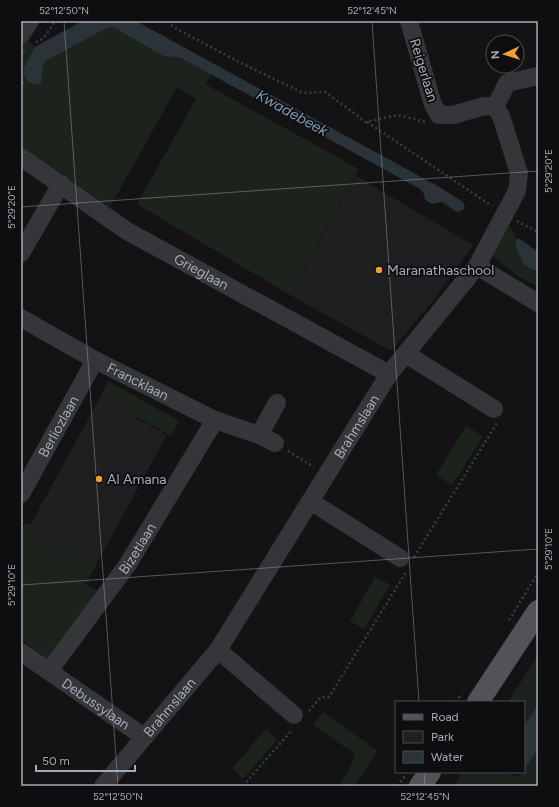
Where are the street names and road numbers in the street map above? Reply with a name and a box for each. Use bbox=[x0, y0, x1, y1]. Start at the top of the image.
street label: Reigerlaan bbox=[406, 36, 441, 104]
street label: Grieglaan bbox=[171, 250, 232, 294]
street label: Francklaan bbox=[104, 359, 171, 404]
street label: Brahmslaan bbox=[331, 392, 383, 462]
street label: Berliozlaan bbox=[35, 393, 83, 460]
street label: Bizetlaan bbox=[115, 520, 160, 578]
street label: Debussylaan bbox=[58, 675, 133, 734]
street label: Brahmslaan bbox=[140, 675, 200, 741]

